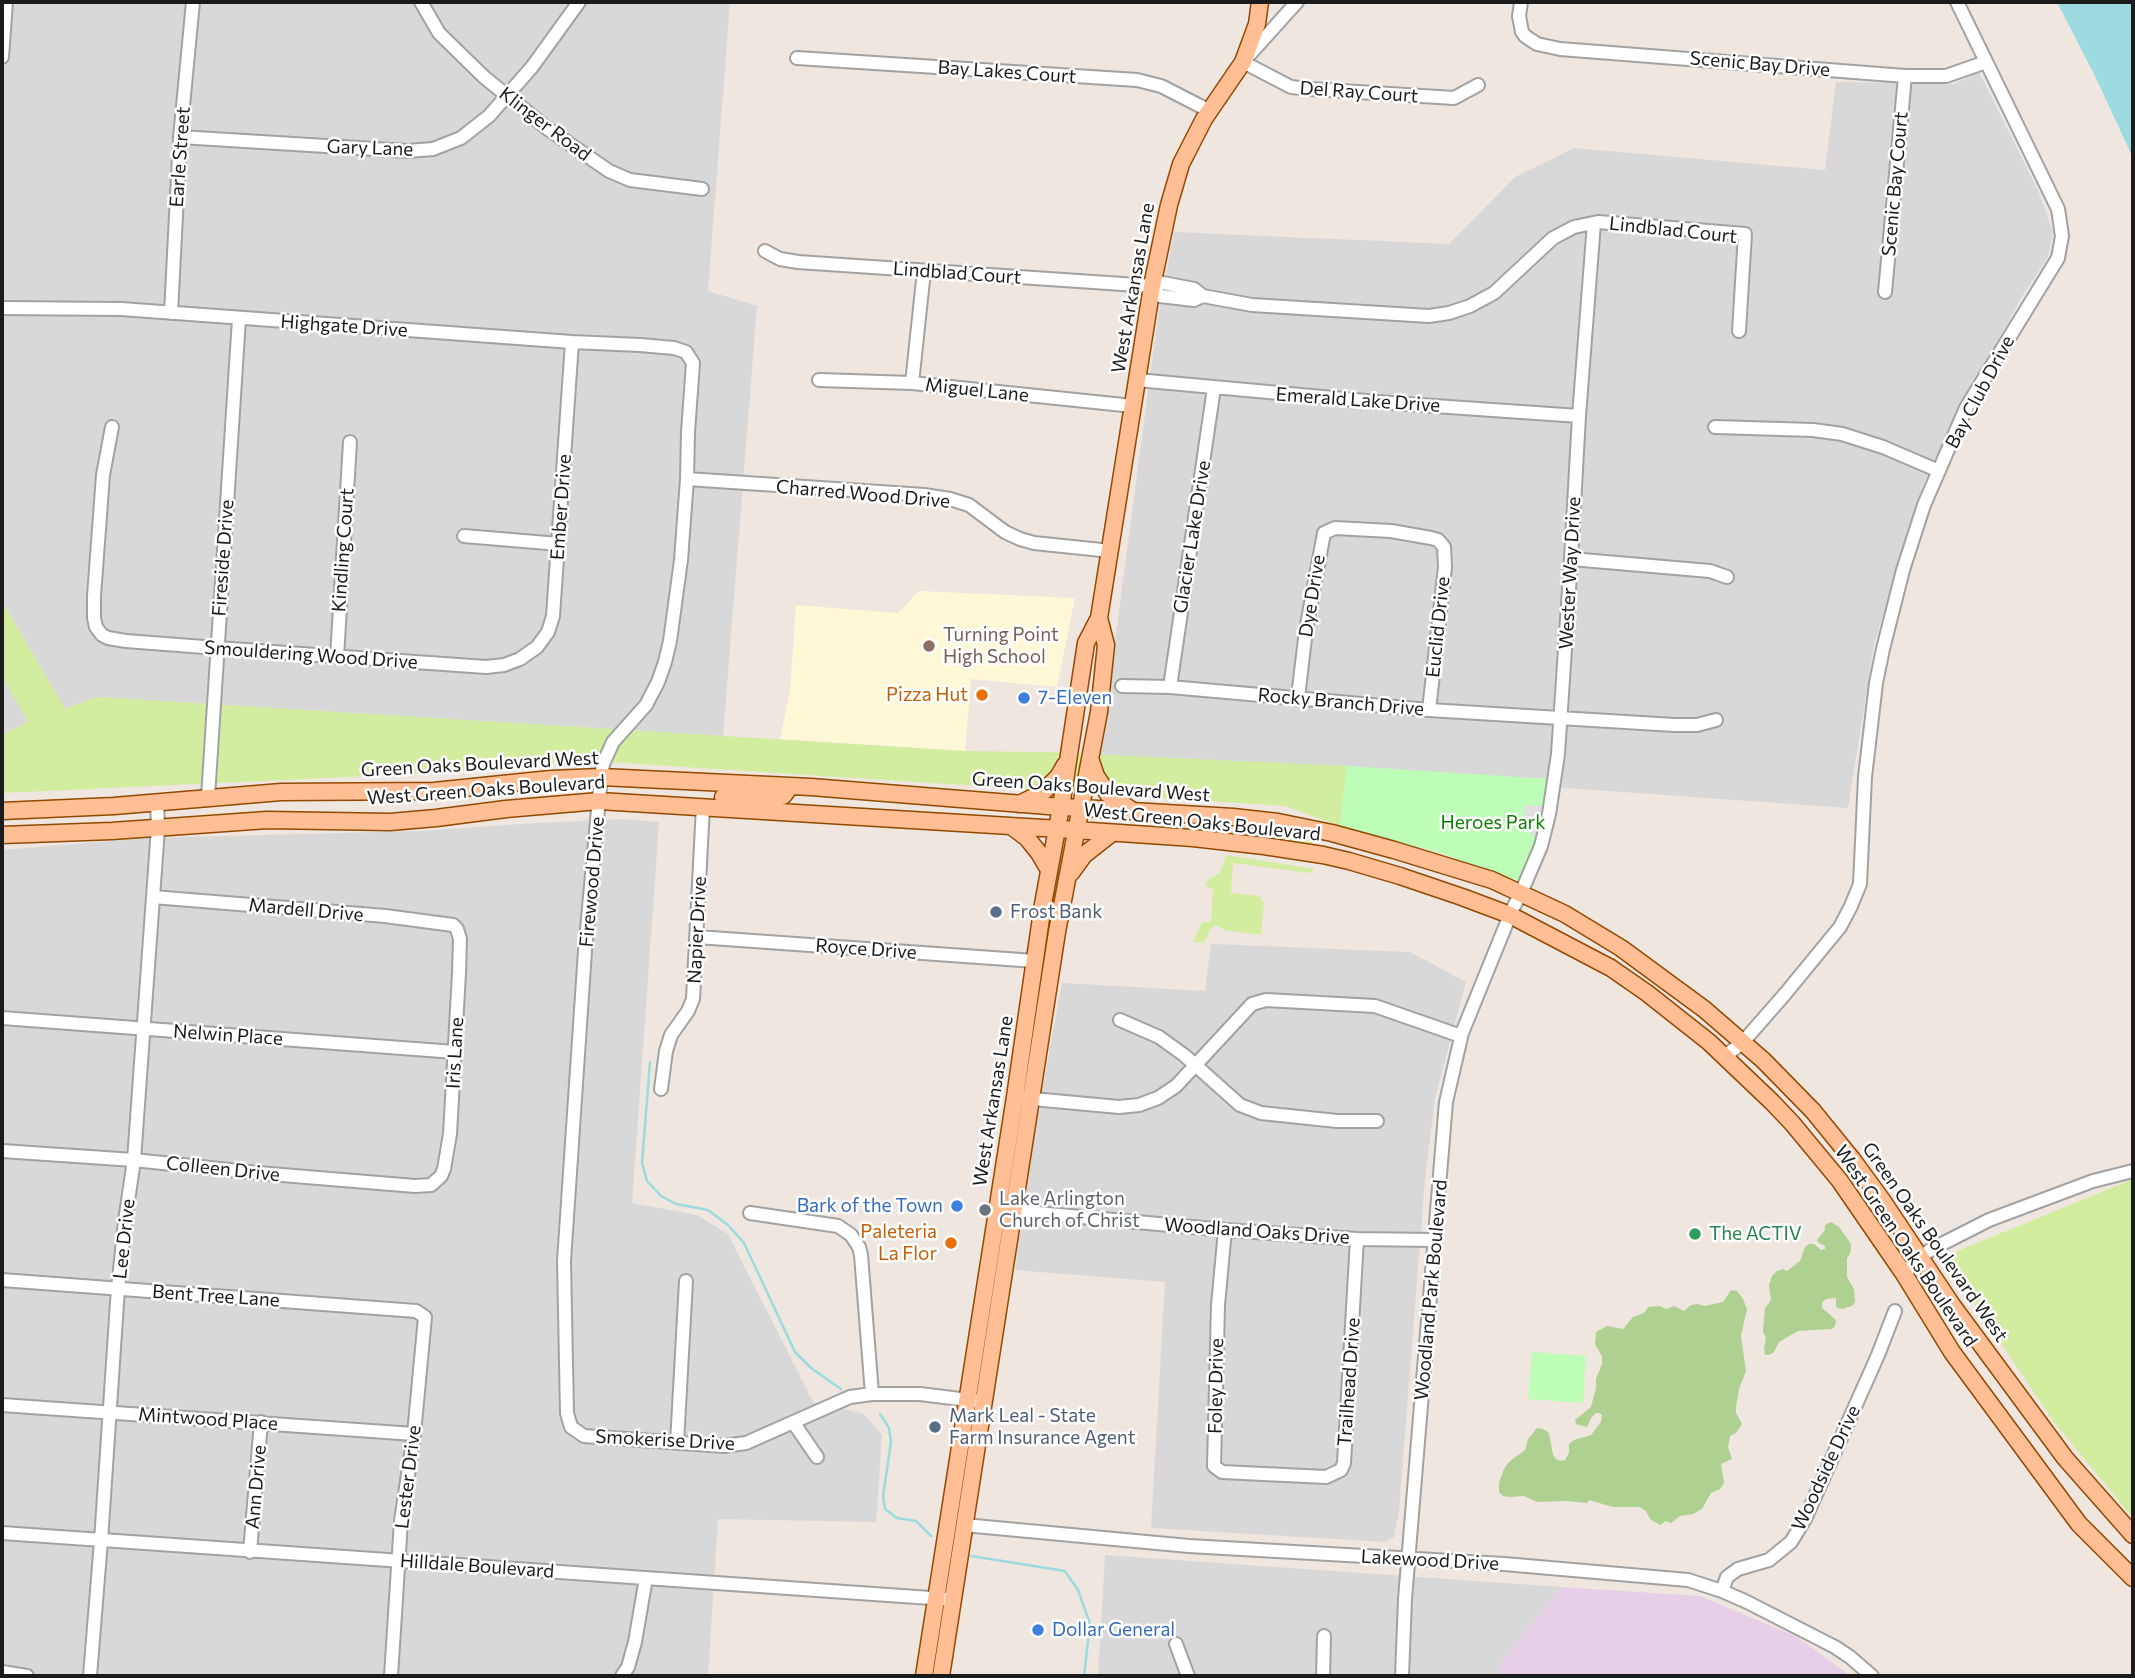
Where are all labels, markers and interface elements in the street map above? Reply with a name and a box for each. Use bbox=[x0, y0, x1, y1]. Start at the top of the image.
street label: Scenic Bay Drive bbox=[1689, 47, 1831, 81]
street label: Bay Lakes Court bbox=[937, 56, 1077, 88]
street label: Del Ray Court bbox=[1299, 76, 1419, 108]
street label: Klinger Road bbox=[495, 82, 595, 166]
street label: Earle Street bbox=[165, 106, 195, 208]
street label: Scenic Bay Court bbox=[1877, 111, 1913, 257]
street label: Gary Lane bbox=[326, 135, 414, 161]
street label: West Arkansas Lane bbox=[1107, 201, 1159, 375]
street label: Lindblad Court bbox=[1608, 212, 1738, 248]
street label: Lindblad Court bbox=[892, 257, 1022, 289]
street label: Highgate Drive bbox=[280, 310, 408, 342]
street label: Bay Club Drive bbox=[1941, 332, 2019, 452]
street label: Miguel Lane bbox=[924, 373, 1030, 407]
street label: Emerald Lake Drive bbox=[1275, 383, 1441, 417]
street label: Ember Drive bbox=[546, 453, 576, 561]
street label: Glacier Lake Drive bbox=[1169, 459, 1215, 615]
street label: Charred Wood Drive bbox=[775, 475, 951, 513]
street label: Kindling Court bbox=[327, 487, 359, 613]
street label: Wester Way Drive bbox=[1555, 496, 1585, 650]
street label: Fireside Drive bbox=[208, 499, 238, 617]
street label: Dye Drive bbox=[1294, 553, 1330, 639]
street label: Euclid Drive bbox=[1421, 575, 1455, 679]
place label: Turning Point High School bbox=[943, 624, 1059, 668]
street label: Smouldering Wood Drive bbox=[203, 636, 419, 674]
marker: Turning Point High School bbox=[921, 638, 937, 654]
street label: Rocky Branch Drive bbox=[1257, 683, 1425, 721]
place label: Pizza Hut bbox=[886, 684, 968, 706]
marker: Pizza Hut bbox=[974, 687, 990, 703]
place label: 7-Eleven bbox=[1038, 687, 1112, 709]
marker: 7-Eleven bbox=[1016, 690, 1032, 706]
street label: Green Oaks Boulevard West bbox=[360, 746, 600, 782]
street label: Green Oaks Boulevard West bbox=[971, 767, 1211, 807]
street label: West Green Oaks Boulevard bbox=[366, 770, 606, 810]
street label: West Green Oaks Boulevard bbox=[1082, 798, 1322, 846]
park label: Heroes Park bbox=[1441, 812, 1545, 834]
street label: Firewood Drive bbox=[575, 816, 609, 948]
street label: Napier Drive bbox=[683, 876, 711, 984]
street label: Mardell Drive bbox=[248, 894, 364, 926]
place label: Frost Bank bbox=[1010, 901, 1102, 923]
marker: Frost Bank bbox=[988, 904, 1004, 920]
street label: Royce Drive bbox=[815, 934, 917, 964]
street label: West Arkansas Lane bbox=[968, 1014, 1018, 1188]
street label: Iris Lane bbox=[442, 1017, 468, 1089]
street label: Nelwin Place bbox=[172, 1020, 284, 1050]
street label: Green Oaks Boulevard West bbox=[1857, 1138, 2013, 1346]
street label: West Green Oaks Boulevard bbox=[1830, 1141, 1982, 1351]
street label: Colleen Drive bbox=[165, 1152, 281, 1186]
street label: Woodland Park Boulevard bbox=[1410, 1178, 1452, 1402]
place label: Lake Arlington Church of Christ bbox=[999, 1188, 1140, 1232]
place label: Bark of the Town bbox=[797, 1195, 943, 1217]
street label: Lee Drive bbox=[108, 1198, 140, 1280]
marker: Bark of the Town bbox=[949, 1198, 965, 1214]
marker: Lake Arlington Church of Christ bbox=[977, 1202, 993, 1218]
street label: Woodland Oaks Drive bbox=[1163, 1213, 1351, 1249]
place label: Paleteria La Flor bbox=[860, 1221, 937, 1265]
place label: The ACTIV bbox=[1709, 1223, 1802, 1245]
marker: The ACTIV bbox=[1687, 1226, 1703, 1242]
marker: Paleteria La Flor bbox=[943, 1235, 959, 1251]
street label: Bent Tree Lane bbox=[151, 1280, 281, 1312]
street label: Trailhead Drive bbox=[1333, 1317, 1365, 1447]
street label: Foley Drive bbox=[1204, 1338, 1228, 1434]
street label: Woodside Drive bbox=[1787, 1402, 1865, 1534]
street label: Mintwood Place bbox=[137, 1403, 279, 1435]
place label: Mark Leal - State Farm Insurance Agent bbox=[949, 1405, 1135, 1449]
marker: Mark Leal - State Farm Insurance Agent bbox=[927, 1419, 943, 1435]
street label: Lester Drive bbox=[390, 1424, 426, 1530]
street label: Smokerise Drive bbox=[595, 1425, 735, 1455]
street label: Ann Drive bbox=[241, 1444, 271, 1530]
street label: Lakewood Drive bbox=[1360, 1545, 1500, 1575]
street label: Hilldale Boulevard bbox=[399, 1549, 555, 1583]
place label: Dollar General bbox=[1052, 1619, 1175, 1641]
marker: Dollar General bbox=[1030, 1622, 1046, 1638]

